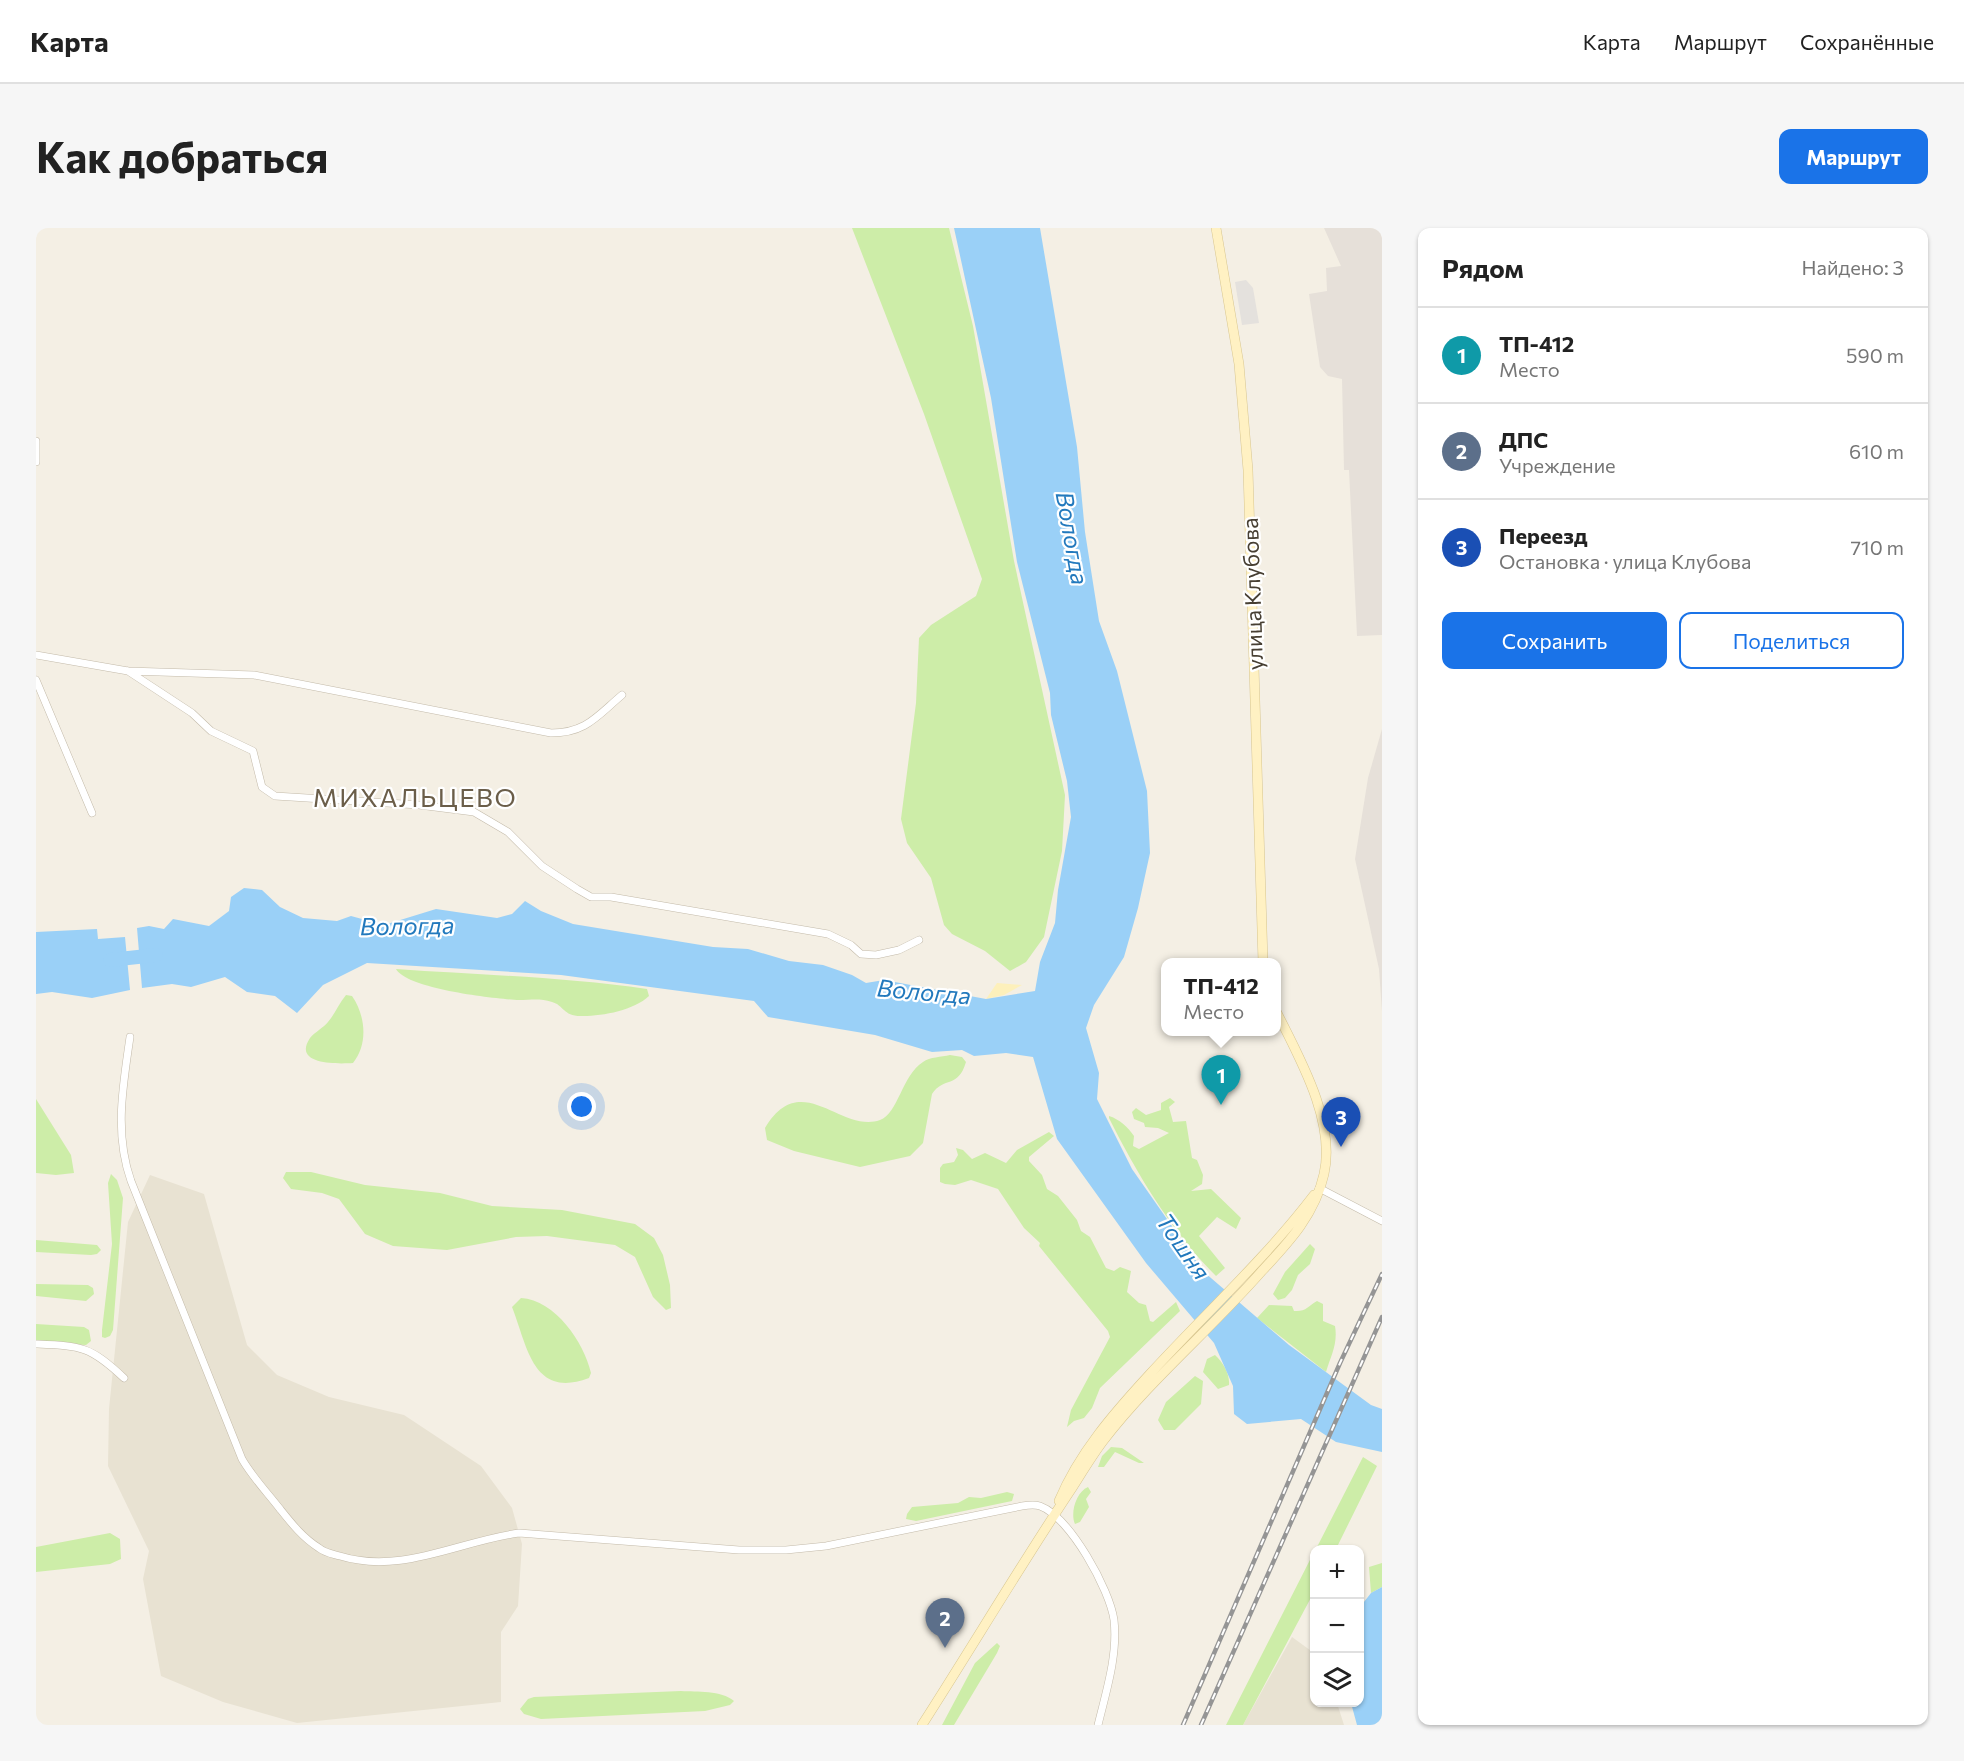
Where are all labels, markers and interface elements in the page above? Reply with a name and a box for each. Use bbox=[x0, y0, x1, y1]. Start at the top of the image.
text: Карта bbox=[30, 24, 109, 58]
text: Карта bbox=[1583, 29, 1641, 54]
text: Маршрут bbox=[1674, 29, 1767, 54]
text: Сохранённые bbox=[1800, 29, 1934, 54]
button: Маршрут bbox=[1779, 129, 1928, 184]
text: Как добраться bbox=[36, 130, 328, 182]
text: Рядом bbox=[1442, 252, 1524, 283]
text: Найдено: 3 bbox=[1802, 255, 1904, 279]
text: ТП-412 bbox=[1499, 330, 1574, 357]
text: 1 bbox=[1457, 343, 1466, 367]
text: 590 m bbox=[1846, 343, 1904, 367]
text: Место bbox=[1499, 357, 1560, 381]
text: ДПС bbox=[1499, 426, 1548, 453]
text: 2 bbox=[1456, 439, 1467, 463]
text: 610 m bbox=[1849, 439, 1904, 463]
text: Учреждение bbox=[1499, 453, 1616, 477]
water label: Вологда bbox=[1051, 489, 1095, 587]
street label: улица Клубова bbox=[1236, 517, 1268, 671]
text: Переезд bbox=[1499, 522, 1587, 549]
text: 3 bbox=[1456, 535, 1467, 559]
text: 710 m bbox=[1851, 535, 1904, 559]
text: Остановка · улица Клубова bbox=[1499, 549, 1751, 573]
button: Сохранить bbox=[1442, 612, 1667, 669]
button: Поделиться bbox=[1679, 612, 1904, 669]
district label: МИХАЛЬЦЕВО bbox=[313, 781, 517, 812]
water label: Вологда bbox=[360, 910, 454, 940]
popup bbox=[1161, 958, 1281, 1036]
water label: Вологда bbox=[876, 972, 972, 1010]
text: ТП-412 bbox=[1183, 972, 1259, 999]
text: Место bbox=[1183, 999, 1244, 1023]
pin: 1 bbox=[1202, 1056, 1240, 1105]
your location bbox=[567, 1092, 596, 1121]
pin: 3 bbox=[1322, 1098, 1360, 1147]
water label: Тошня bbox=[1151, 1207, 1217, 1285]
map controls bbox=[1310, 1545, 1364, 1707]
button: + bbox=[1310, 1545, 1364, 1599]
pin: 2 bbox=[926, 1598, 964, 1648]
button: − bbox=[1310, 1599, 1364, 1653]
button: layers bbox=[1310, 1653, 1364, 1707]

